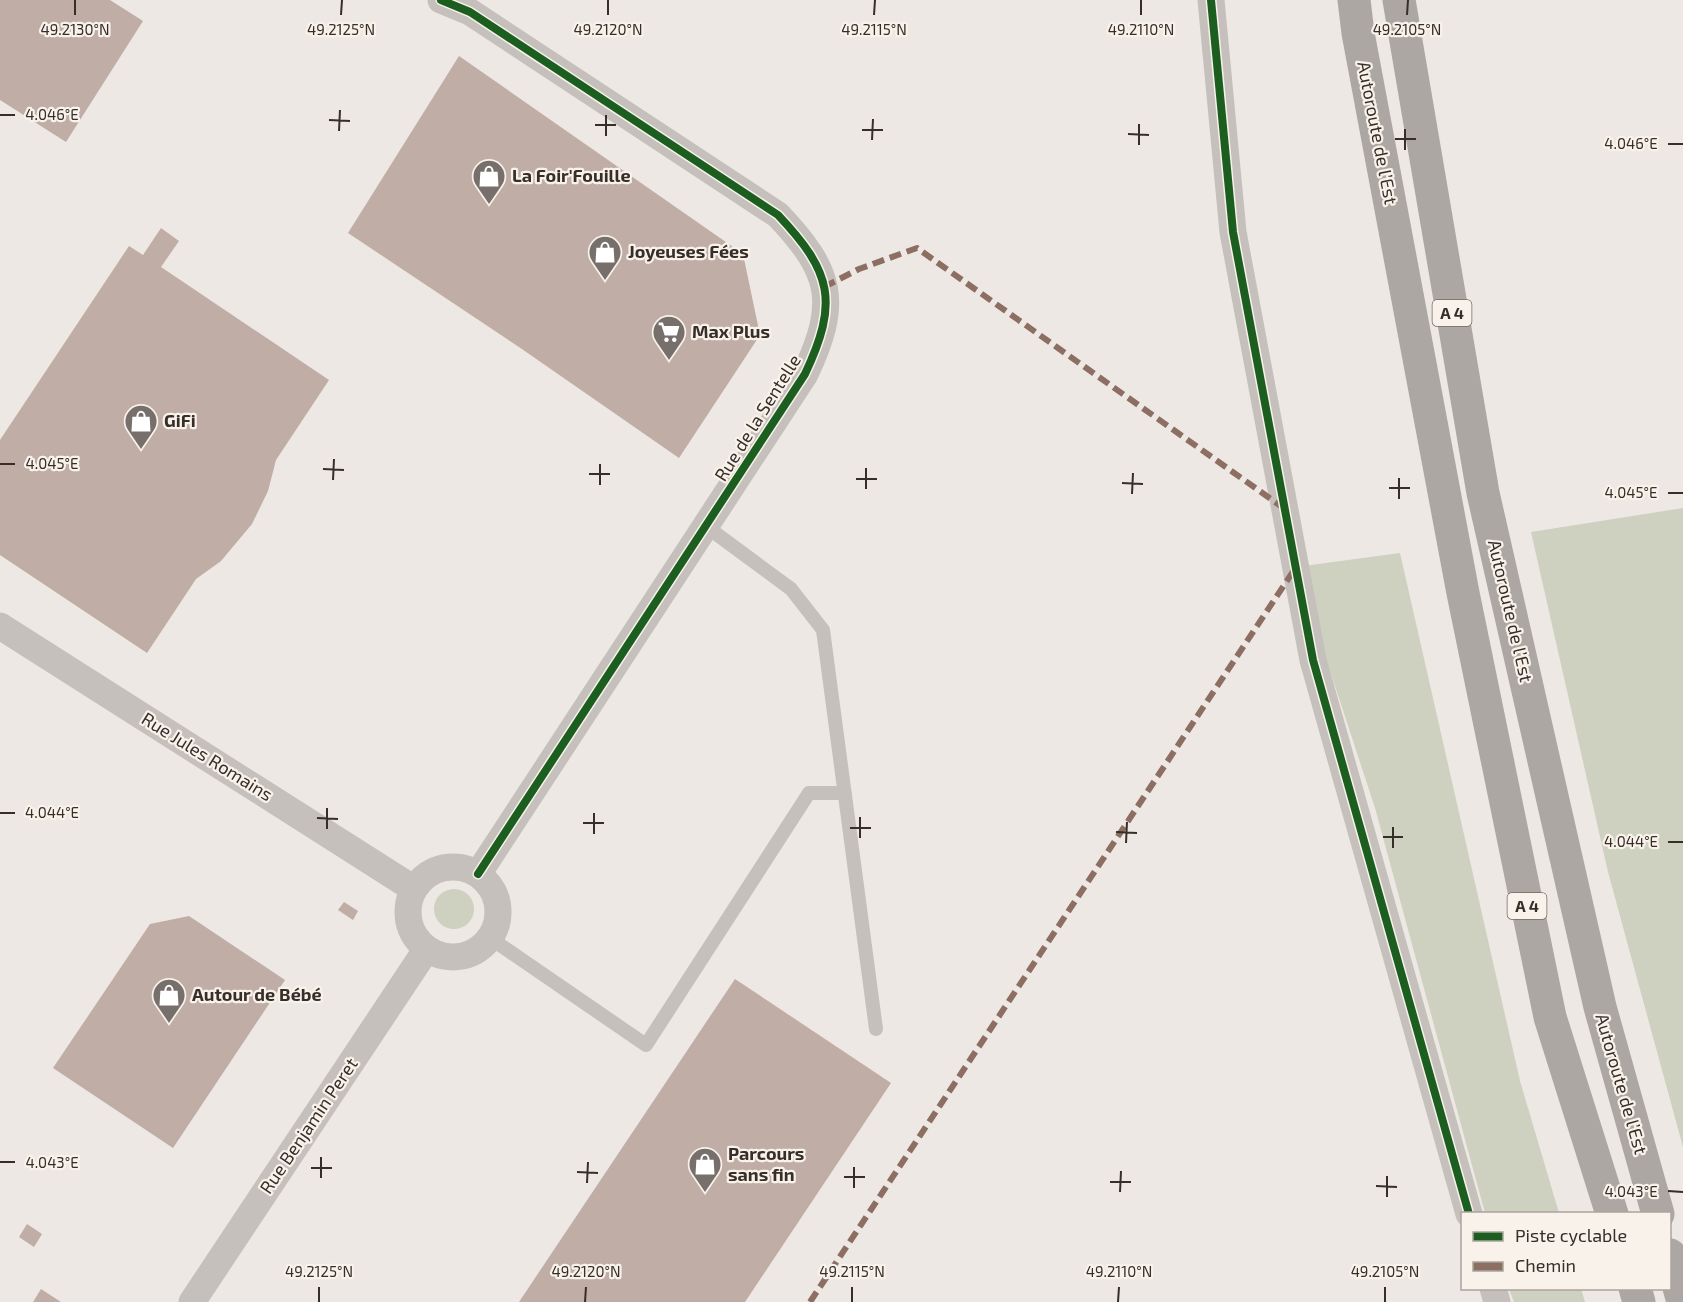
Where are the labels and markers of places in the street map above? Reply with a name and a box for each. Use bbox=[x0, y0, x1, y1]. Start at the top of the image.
shop icon: La Foir'Fouille bbox=[471, 158, 507, 205]
place label: La Foir'Fouille bbox=[512, 164, 631, 186]
shop icon: Joyeuses Fées bbox=[587, 234, 623, 281]
place label: Joyeuses Fées bbox=[628, 240, 749, 262]
supermarket icon: Max Plus bbox=[651, 314, 687, 361]
place label: Max Plus bbox=[692, 320, 770, 342]
shop icon: GiFi bbox=[123, 403, 159, 450]
place label: GiFi bbox=[164, 409, 196, 431]
shop icon: Autour de Bébé bbox=[151, 977, 187, 1024]
place label: Autour de Bébé bbox=[192, 983, 322, 1005]
place label: Parcours sans fin bbox=[728, 1142, 804, 1185]
shop icon: Parcours sans fin bbox=[687, 1146, 723, 1193]

